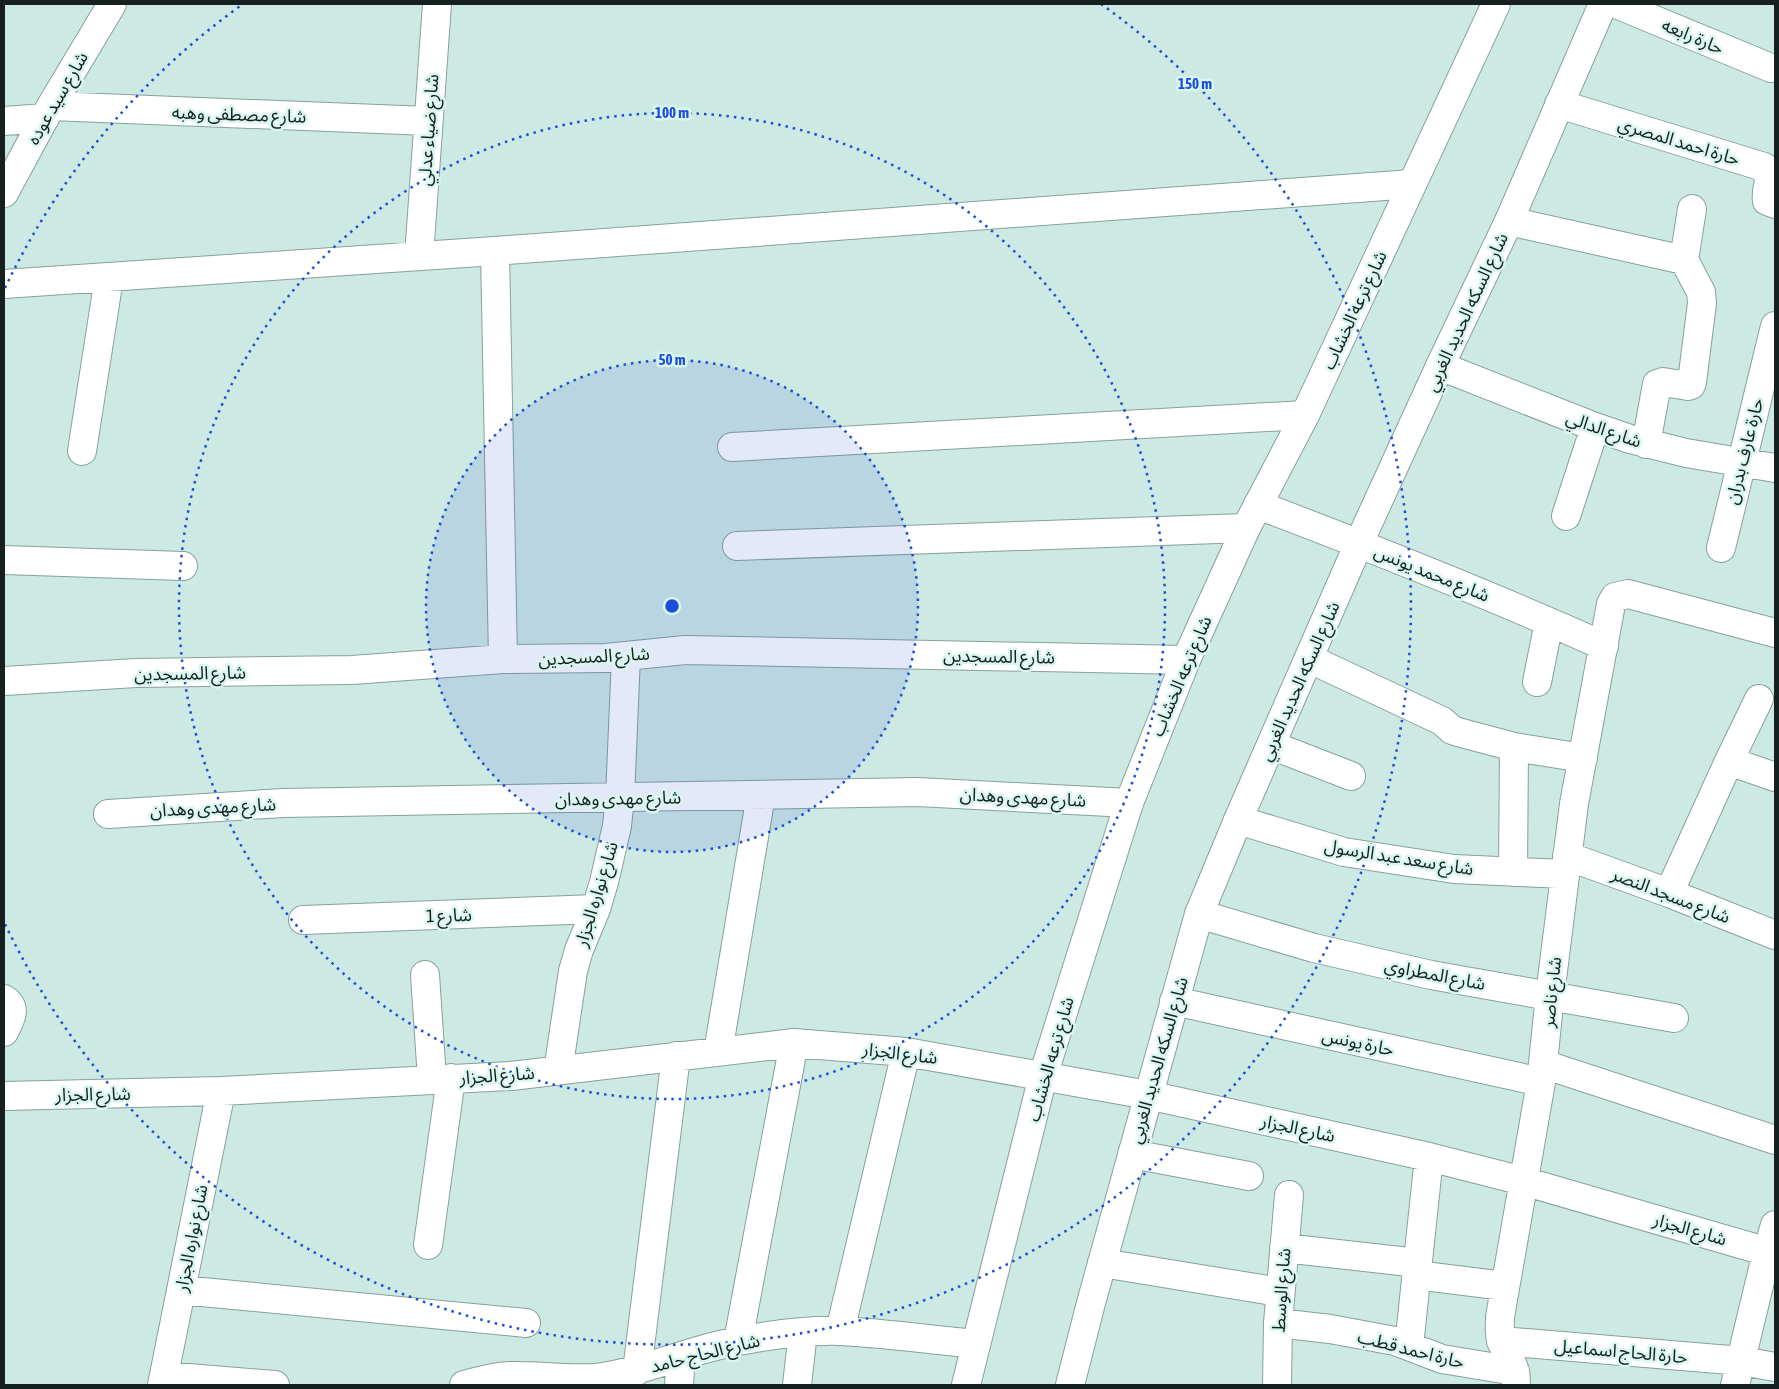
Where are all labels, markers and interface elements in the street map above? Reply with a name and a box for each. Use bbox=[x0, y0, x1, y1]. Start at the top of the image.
street label: حارة رابعه bbox=[1659, 14, 1727, 59]
street label: شارع سيد عوده bbox=[22, 48, 96, 150]
street label: شارع ضياء عدلي bbox=[414, 73, 446, 187]
text: 150 m bbox=[1178, 75, 1212, 92]
street label: شارع مصطفى وهبه bbox=[171, 101, 307, 131]
text: 100 m bbox=[655, 104, 689, 121]
street label: حارة احمد المصري bbox=[1615, 113, 1742, 173]
street label: شارع السكه الحديد الغربي bbox=[1420, 229, 1516, 396]
street label: شارع ترعه الخشاب bbox=[1317, 247, 1394, 374]
text: 50 m bbox=[659, 351, 686, 368]
street label: حارة عارف بدران bbox=[1721, 395, 1768, 507]
street label: شارع الدالي bbox=[1562, 406, 1644, 455]
street label: شارع محمد يونس bbox=[1370, 540, 1493, 609]
centre of rings bbox=[663, 597, 681, 615]
street label: شارع السكه الحديد الغربي bbox=[1254, 598, 1347, 766]
street label: شارع ترعه الخشاب bbox=[1146, 613, 1219, 741]
street label: شارع المسجدين bbox=[538, 643, 651, 673]
street label: شارع المسجدين bbox=[943, 645, 1055, 671]
street label: شارع المسجدين bbox=[134, 662, 246, 688]
street label: شارع مهدى وهدان bbox=[959, 783, 1087, 815]
street label: شارع مهدى وهدان bbox=[555, 786, 681, 814]
street label: شارع مهدى وهدان bbox=[149, 793, 277, 825]
street label: شارع سعد عبد الرسول bbox=[1322, 835, 1475, 883]
street label: شارع نواره الجزار bbox=[570, 839, 626, 951]
street label: شارع مسجد النصر bbox=[1606, 862, 1733, 931]
street label: شارع 1 bbox=[426, 904, 473, 930]
street label: شارع المطراوي bbox=[1382, 954, 1487, 998]
street label: شارع ناصر bbox=[1537, 956, 1569, 1030]
street label: شارع السكه الحديد الغربي bbox=[1124, 974, 1196, 1147]
street label: شارع ترعه الخشاب bbox=[1022, 994, 1082, 1125]
street label: حارة يونس bbox=[1320, 1024, 1396, 1061]
street label: شارع الجزار bbox=[860, 1038, 939, 1072]
street label: شارع الجزار bbox=[458, 1062, 536, 1092]
street label: شارع الجزار bbox=[54, 1083, 131, 1109]
street label: شارع الجزار bbox=[1257, 1110, 1337, 1150]
street label: شارع نواره الجزار bbox=[170, 1183, 216, 1295]
street label: شارع الجزار bbox=[1649, 1208, 1729, 1253]
street label: شارع الوسط bbox=[1268, 1247, 1298, 1333]
street label: حارة احمد قطب bbox=[1355, 1326, 1467, 1373]
street label: شارع الحاج حامد bbox=[648, 1329, 763, 1381]
street label: حارة الحاج اسماعيل bbox=[1553, 1335, 1689, 1370]

